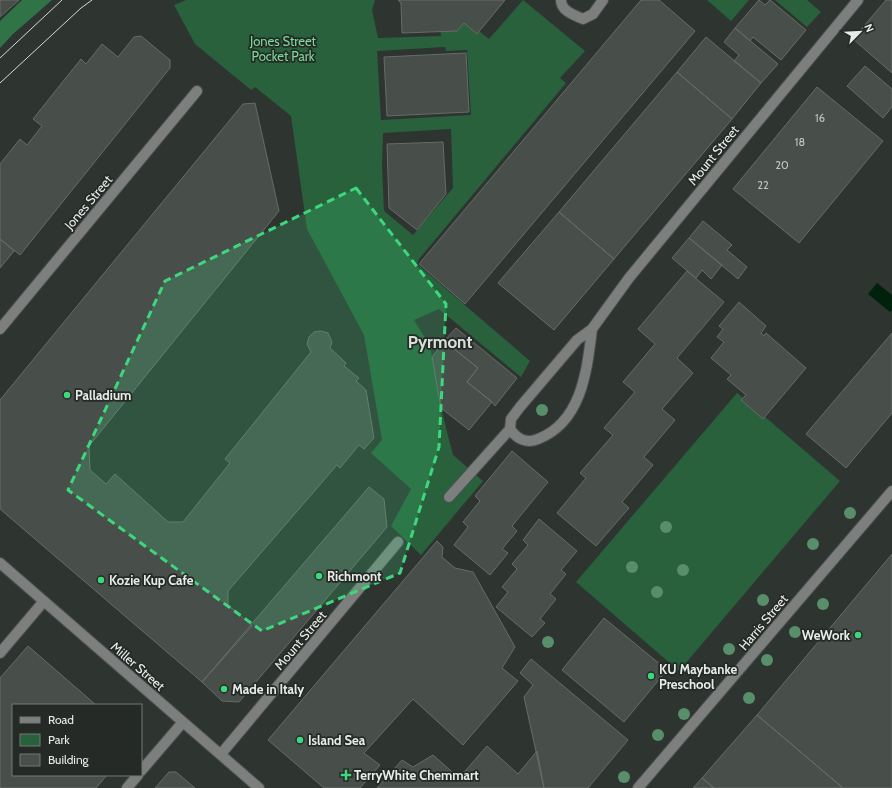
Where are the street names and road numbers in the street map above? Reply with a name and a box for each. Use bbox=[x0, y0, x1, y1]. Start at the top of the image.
street label: Mount Street bbox=[684, 121, 742, 188]
street label: Jones Street bbox=[60, 171, 116, 233]
street label: Harris Street bbox=[735, 590, 791, 653]
street label: Mount Street bbox=[271, 607, 330, 673]
street label: Miller Street bbox=[108, 638, 169, 694]

